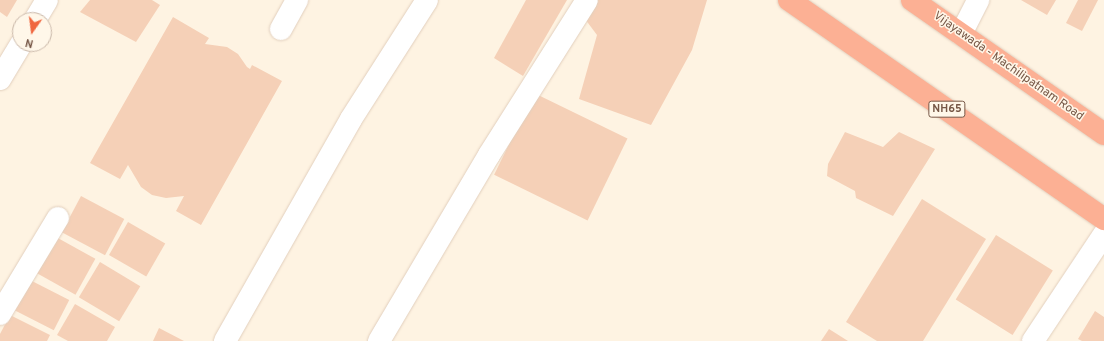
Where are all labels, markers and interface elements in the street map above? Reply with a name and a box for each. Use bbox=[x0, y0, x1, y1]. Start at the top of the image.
street label: Vijayawada - Machilipatnam Road bbox=[930, 9, 1086, 125]
north arrow bbox=[12, 12, 52, 52]
text: N bbox=[24, 35, 35, 50]
road number: NH65 bbox=[928, 100, 966, 118]

